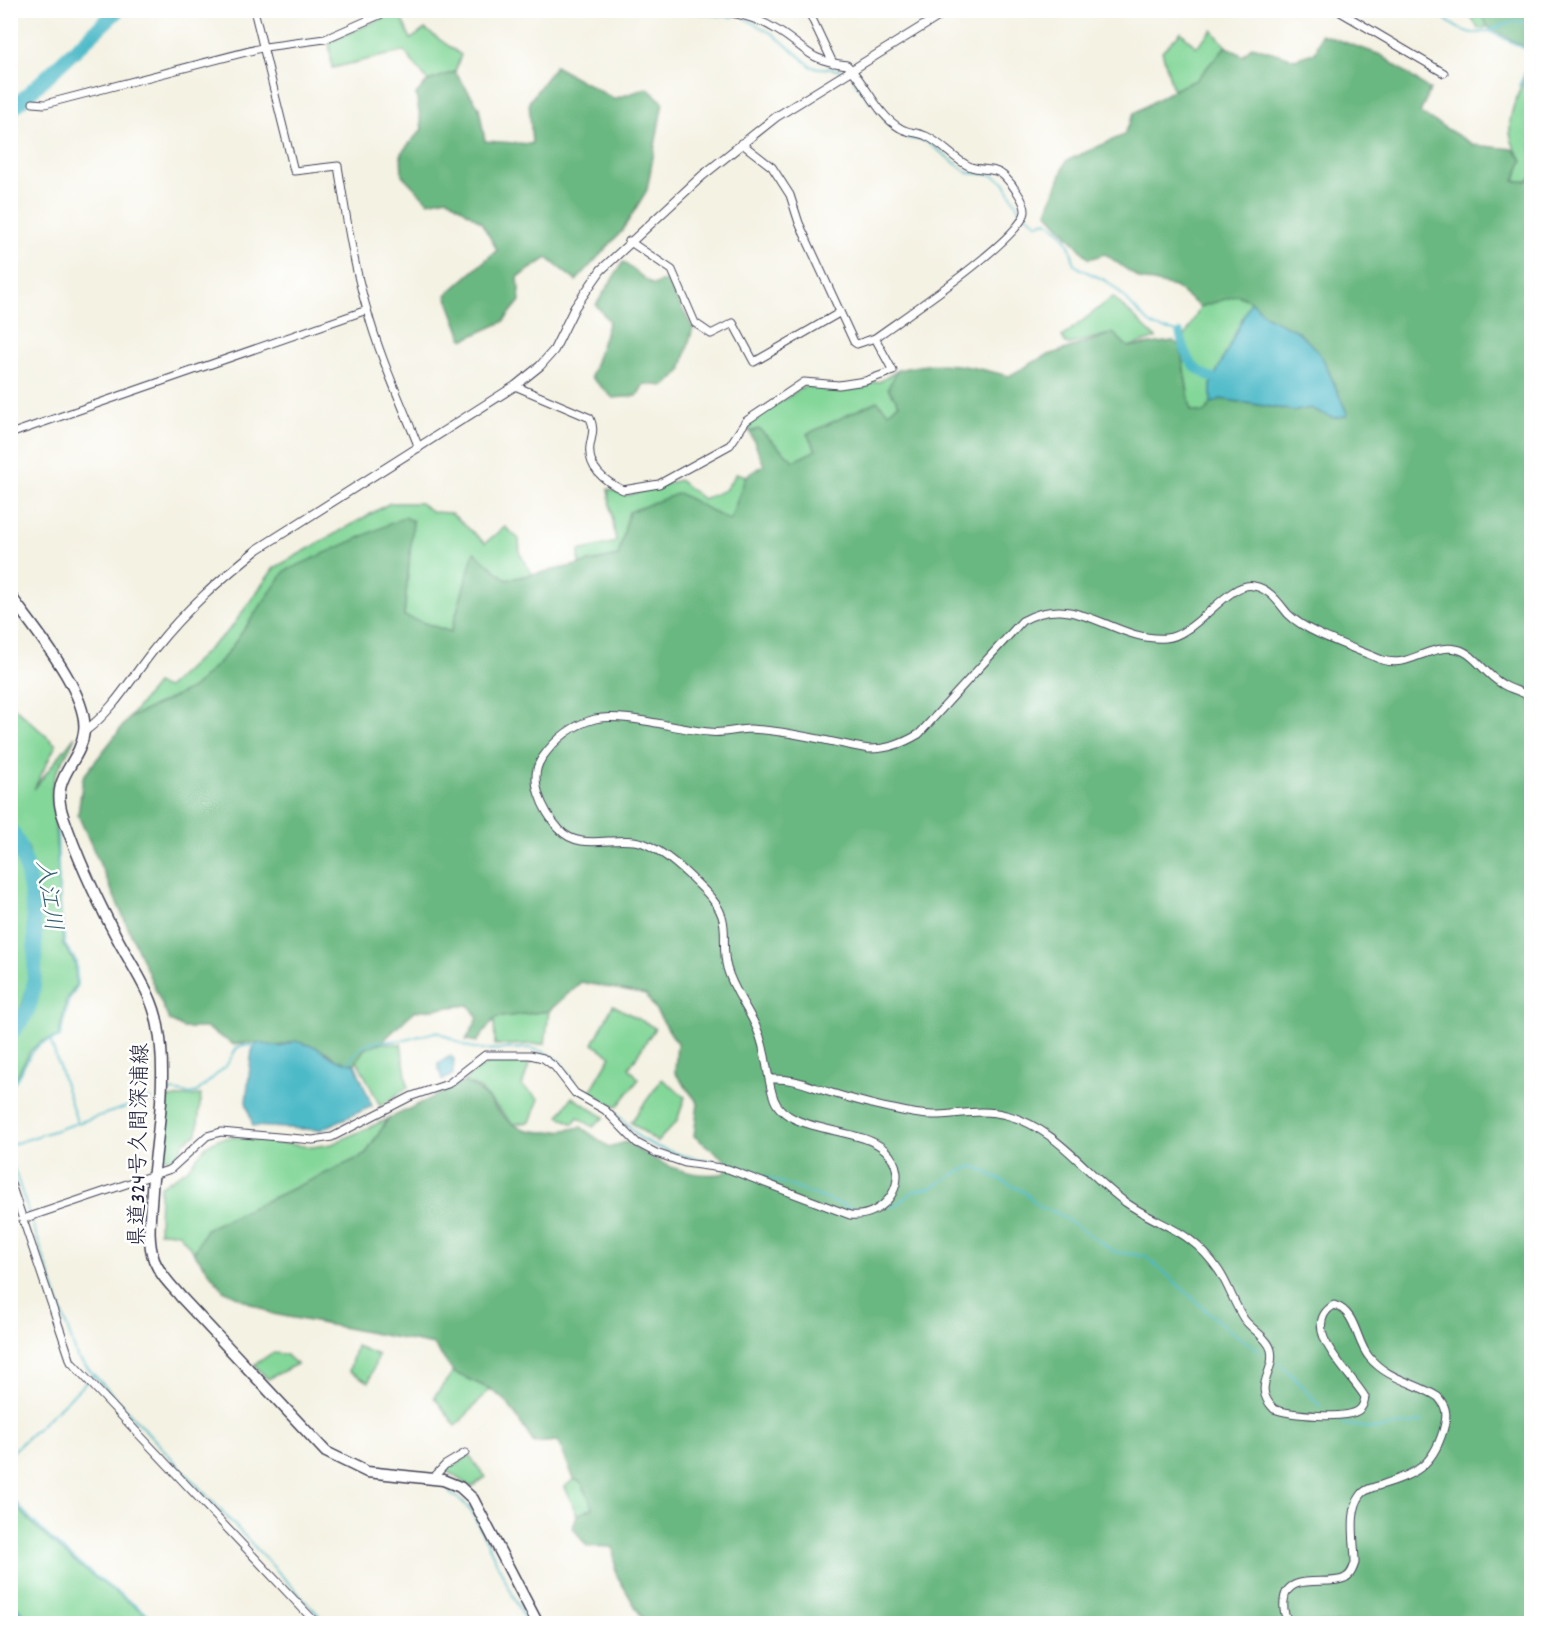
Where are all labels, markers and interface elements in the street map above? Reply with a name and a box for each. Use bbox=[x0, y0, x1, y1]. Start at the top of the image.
water label: 入江川 bbox=[25, 857, 69, 933]
street label: 県道324号久間深浦線 bbox=[123, 1043, 158, 1248]

